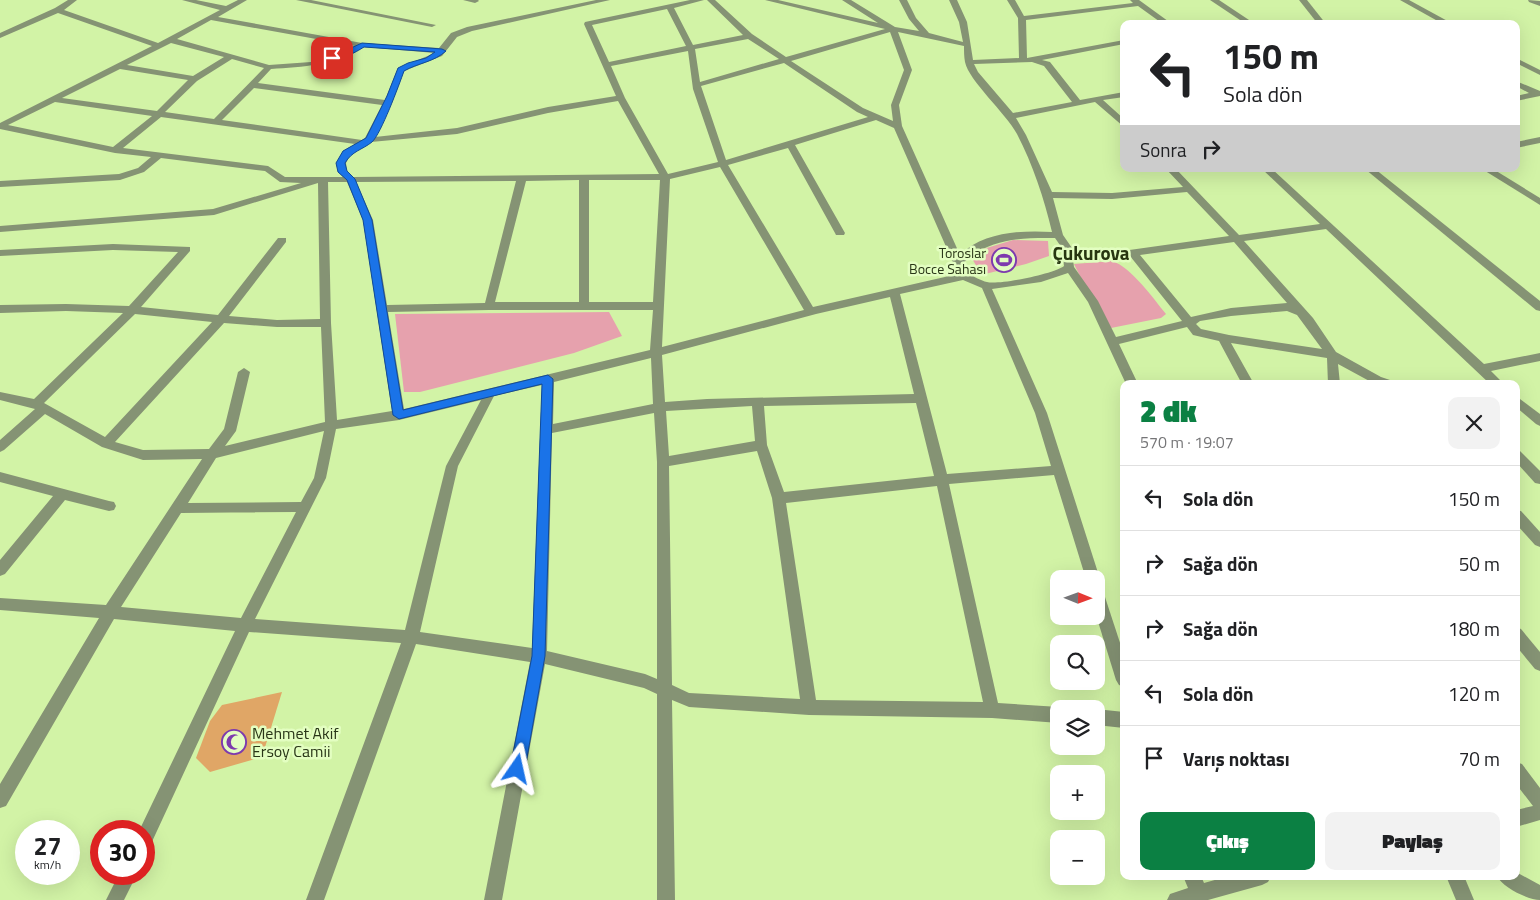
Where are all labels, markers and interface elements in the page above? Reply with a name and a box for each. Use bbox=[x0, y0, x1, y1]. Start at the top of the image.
text: 150 m bbox=[1223, 29, 1319, 83]
pin bbox=[311, 37, 353, 79]
icon: left bbox=[1140, 40, 1205, 105]
icon: arrive bbox=[318, 44, 346, 72]
text: Sola dön bbox=[1223, 77, 1303, 111]
text: Sonra bbox=[1140, 135, 1187, 164]
icon: right bbox=[1197, 135, 1225, 163]
district label: Çukurova bbox=[1052, 238, 1130, 267]
place label: Toroslar Bocce Sahası bbox=[909, 242, 986, 279]
sports icon: Toroslar Bocce Sahası bbox=[991, 247, 1017, 273]
text: 2 dk bbox=[1140, 388, 1197, 434]
button: close bbox=[1448, 397, 1500, 449]
text: 570 m · 19:07 bbox=[1140, 430, 1234, 454]
icon: left bbox=[1140, 484, 1168, 512]
text: Sola dön bbox=[1183, 484, 1254, 513]
text: 150 m bbox=[1448, 484, 1500, 513]
icon: right bbox=[1140, 549, 1168, 577]
text: Sağa dön bbox=[1183, 549, 1258, 578]
text: 50 m bbox=[1459, 549, 1500, 578]
north arrow bbox=[1050, 570, 1105, 625]
map controls bbox=[1050, 570, 1105, 885]
icon: right bbox=[1140, 614, 1168, 642]
text: Sağa dön bbox=[1183, 614, 1258, 643]
text: 180 m bbox=[1448, 614, 1500, 643]
button: search bbox=[1050, 635, 1105, 690]
icon: left bbox=[1140, 679, 1168, 707]
text: Sola dön bbox=[1183, 679, 1254, 708]
text: 120 m bbox=[1448, 679, 1500, 708]
button: layers bbox=[1050, 700, 1105, 755]
place label: Mehmet Akif Ersoy Camii bbox=[252, 721, 339, 763]
mosque icon: Mehmet Akif Ersoy Camii bbox=[221, 729, 247, 755]
position arrow bbox=[490, 742, 542, 794]
icon: arrive bbox=[1140, 744, 1168, 772]
text: Varış noktası bbox=[1183, 744, 1290, 773]
text: 70 m bbox=[1459, 744, 1500, 773]
button: + bbox=[1050, 765, 1105, 820]
button: Çıkış bbox=[1140, 812, 1315, 870]
button: Paylaş bbox=[1325, 812, 1500, 870]
speed limit sign: 30 bbox=[90, 820, 155, 885]
text: 27 bbox=[33, 827, 62, 865]
button: − bbox=[1050, 830, 1105, 885]
text: km/h bbox=[34, 855, 61, 874]

